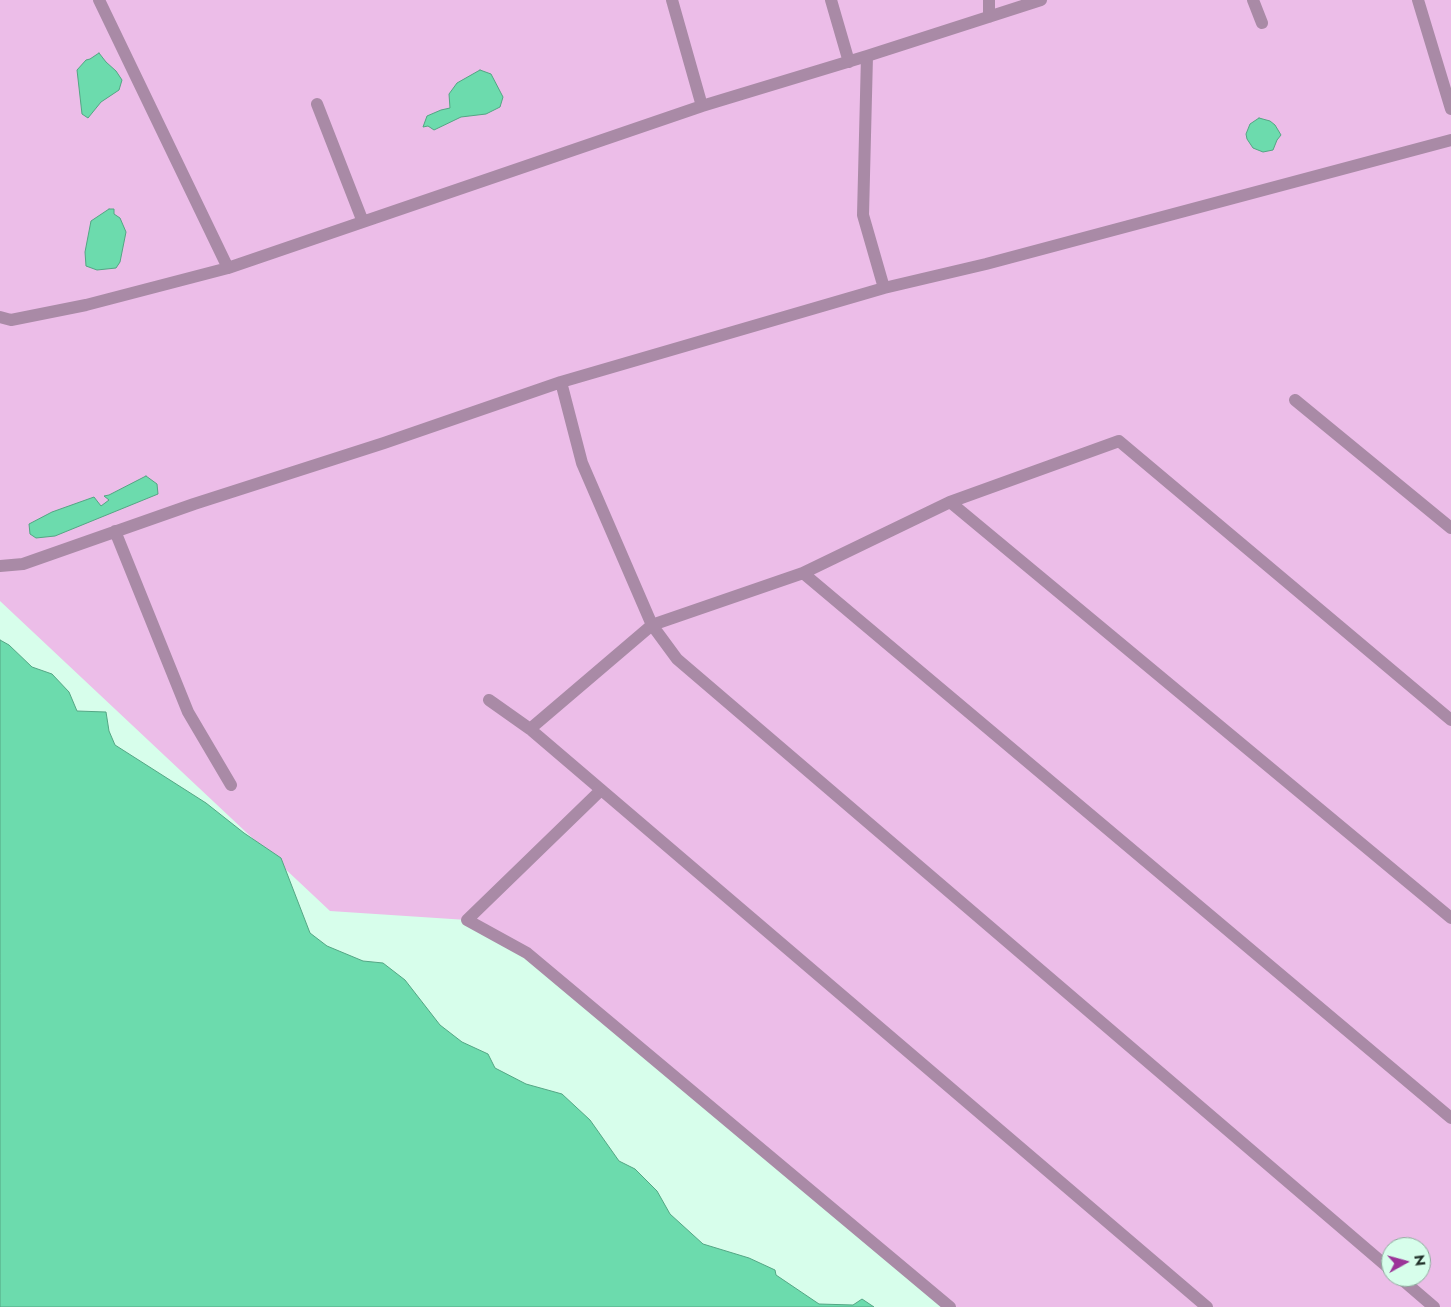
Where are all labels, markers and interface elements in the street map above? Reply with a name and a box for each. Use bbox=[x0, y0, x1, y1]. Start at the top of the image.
north arrow bbox=[1381, 1237, 1431, 1287]
text: N bbox=[1409, 1254, 1430, 1267]

